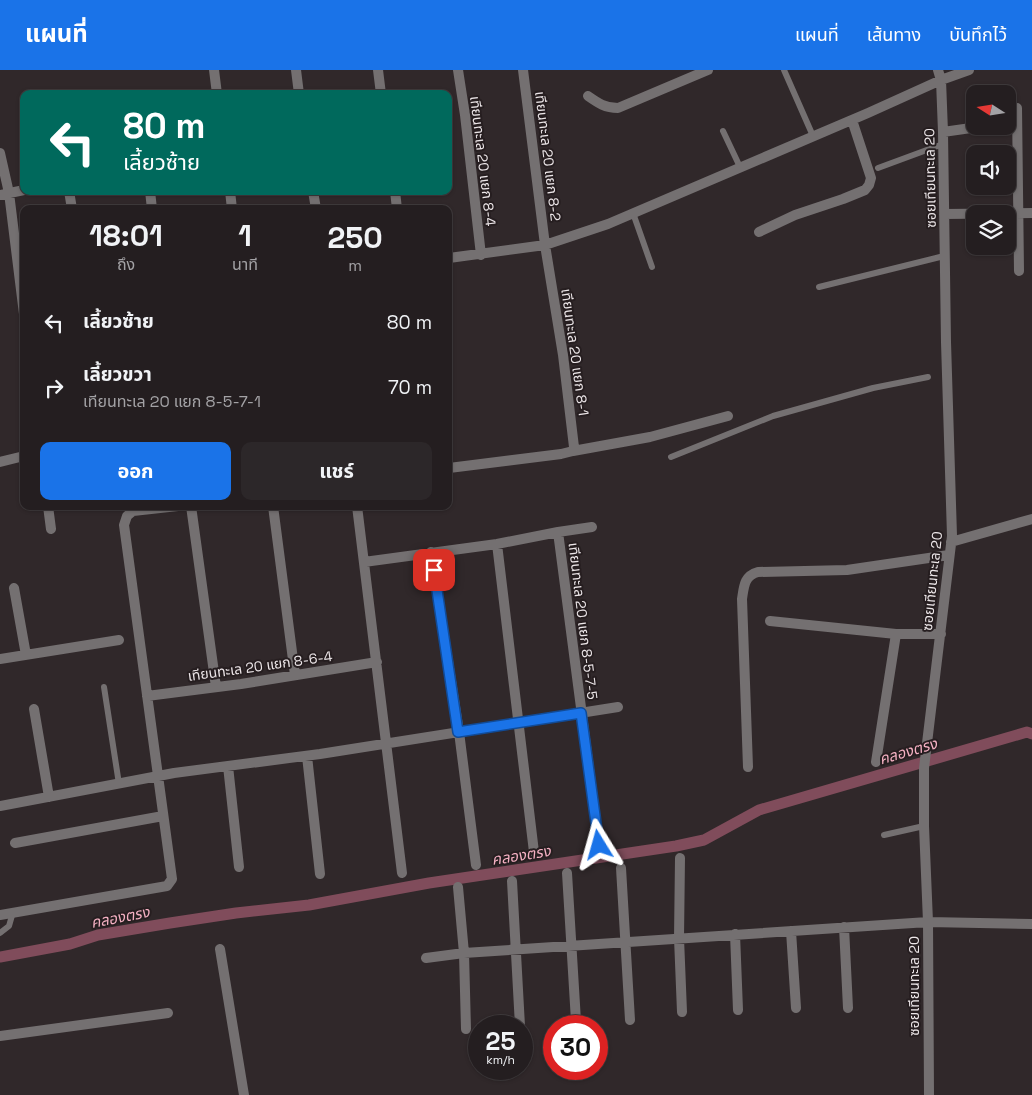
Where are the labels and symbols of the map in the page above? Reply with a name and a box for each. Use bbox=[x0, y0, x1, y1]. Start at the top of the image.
north arrow bbox=[966, 85, 1016, 135]
street label: เทียนทะเล 20 แยก 8-2 bbox=[531, 90, 565, 222]
street label: เทียนทะเล 20 แยก 8-4 bbox=[466, 95, 500, 227]
street label: ซอยเทียนทะเล 20 bbox=[920, 128, 940, 228]
street label: เทียนทะเล 20 แยก 8-1 bbox=[557, 287, 593, 417]
street label: ซอยเทียนทะเล 20 bbox=[918, 530, 946, 632]
street label: เทียนทะเล 20 แยก 8-5-7-5 bbox=[564, 541, 602, 701]
pin bbox=[413, 549, 455, 591]
street label: เทียนทะเล 20 แยก 8-6-4 bbox=[186, 647, 334, 685]
water label: คลองตรง bbox=[877, 733, 940, 768]
position arrow bbox=[572, 818, 624, 870]
water label: คลองตรง bbox=[490, 841, 553, 869]
water label: คลองตรง bbox=[89, 902, 152, 932]
street label: ซอยเทียนทะเล 20 bbox=[905, 936, 923, 1036]
speed limit sign: 30 bbox=[543, 1015, 608, 1080]

